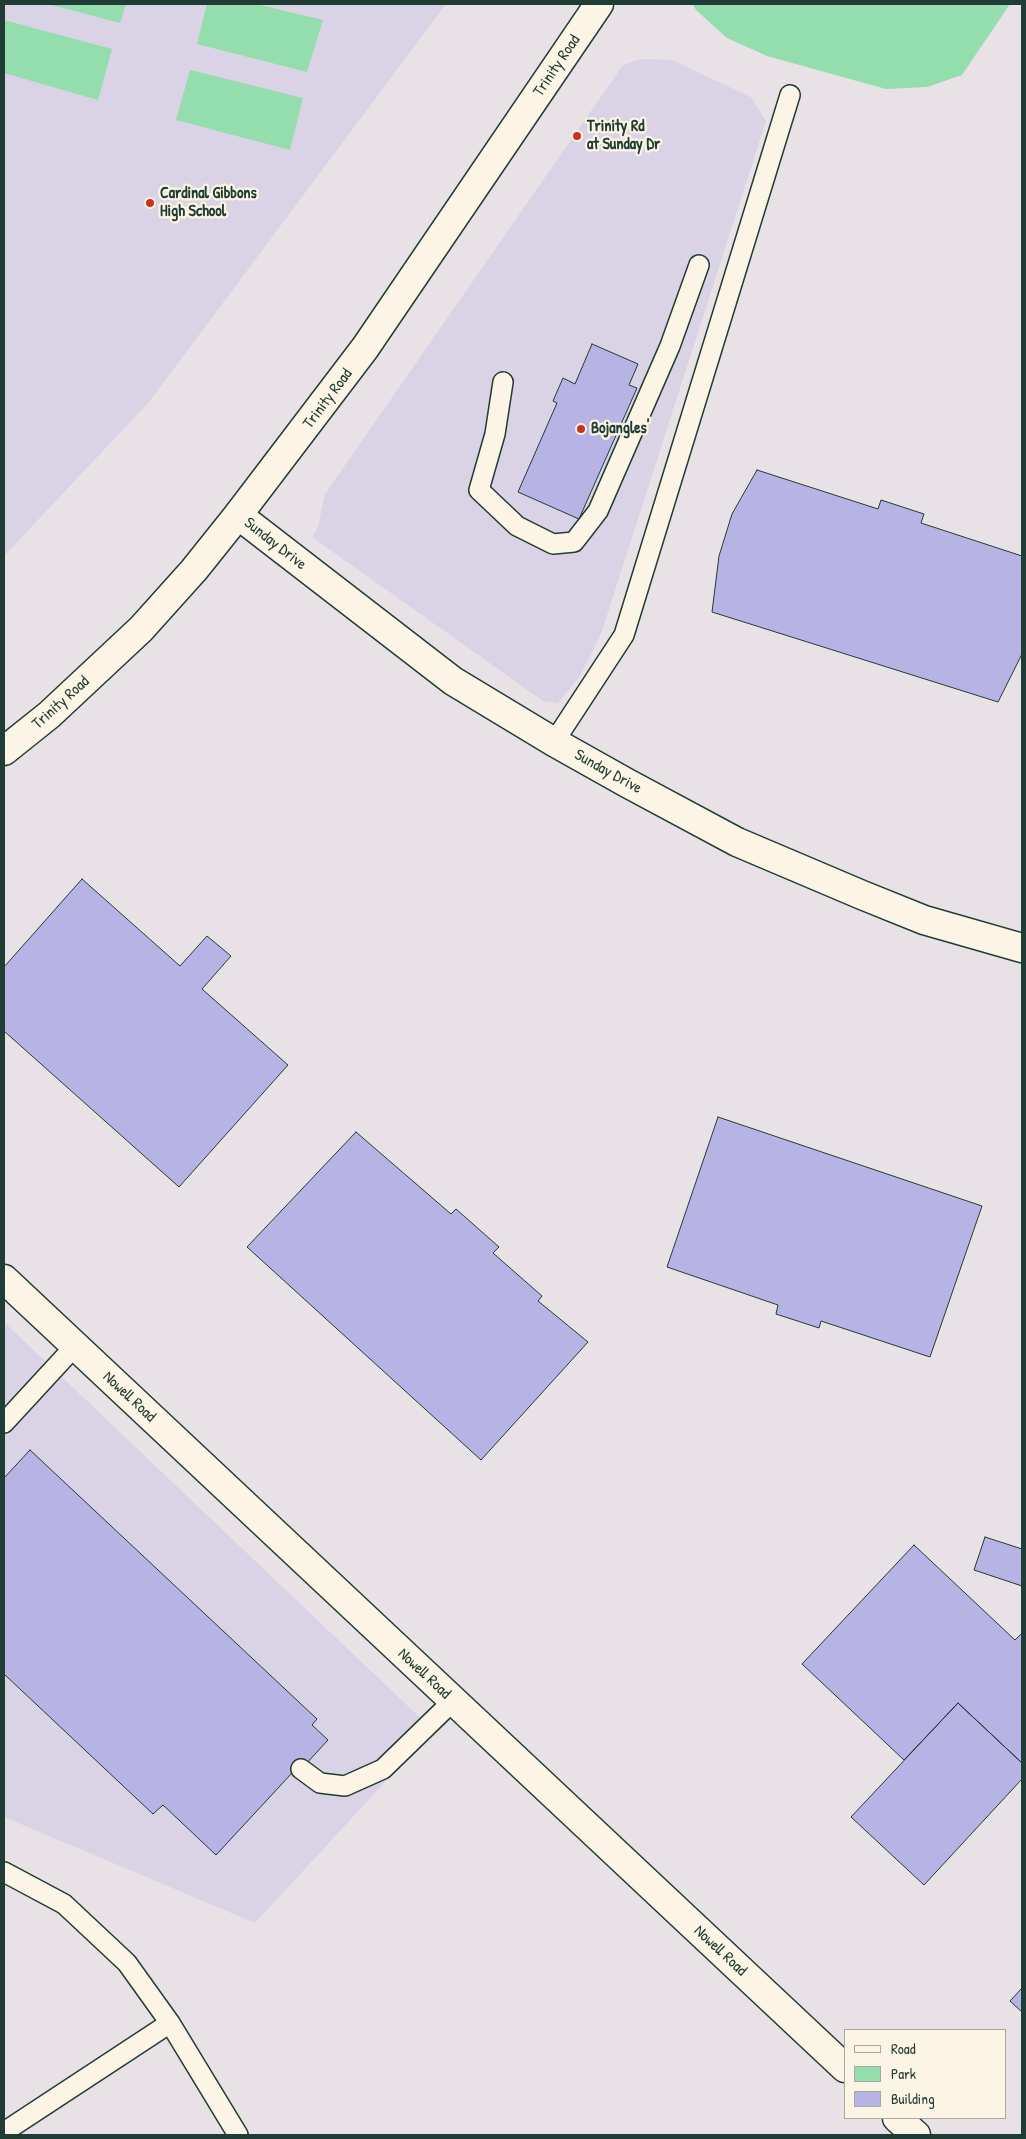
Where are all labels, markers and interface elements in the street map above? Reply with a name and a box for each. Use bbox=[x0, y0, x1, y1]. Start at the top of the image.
street label: Trinity Road bbox=[529, 32, 585, 100]
place label: Trinity Rd at Sunday Dr bbox=[587, 117, 660, 155]
marker: Trinity Rd at Sunday Dr bbox=[571, 130, 583, 142]
place label: Cardinal Gibbons High School bbox=[160, 184, 257, 222]
marker: Cardinal Gibbons High School bbox=[144, 197, 156, 209]
street label: Trinity Road bbox=[299, 365, 357, 433]
place label: Bojangles' bbox=[591, 419, 649, 439]
marker: Bojangles' bbox=[575, 423, 587, 435]
street label: Sunday Drive bbox=[240, 514, 310, 574]
street label: Trinity Road bbox=[28, 672, 94, 734]
street label: Sunday Drive bbox=[571, 746, 645, 798]
street label: Nowell Road bbox=[98, 1368, 160, 1426]
street label: Nowell Road bbox=[393, 1645, 455, 1703]
street label: Nowell Road bbox=[689, 1922, 751, 1980]
legend bbox=[844, 2029, 1006, 2119]
text: Road bbox=[891, 2038, 916, 2059]
text: Park bbox=[891, 2063, 916, 2084]
text: Building bbox=[891, 2088, 935, 2109]

